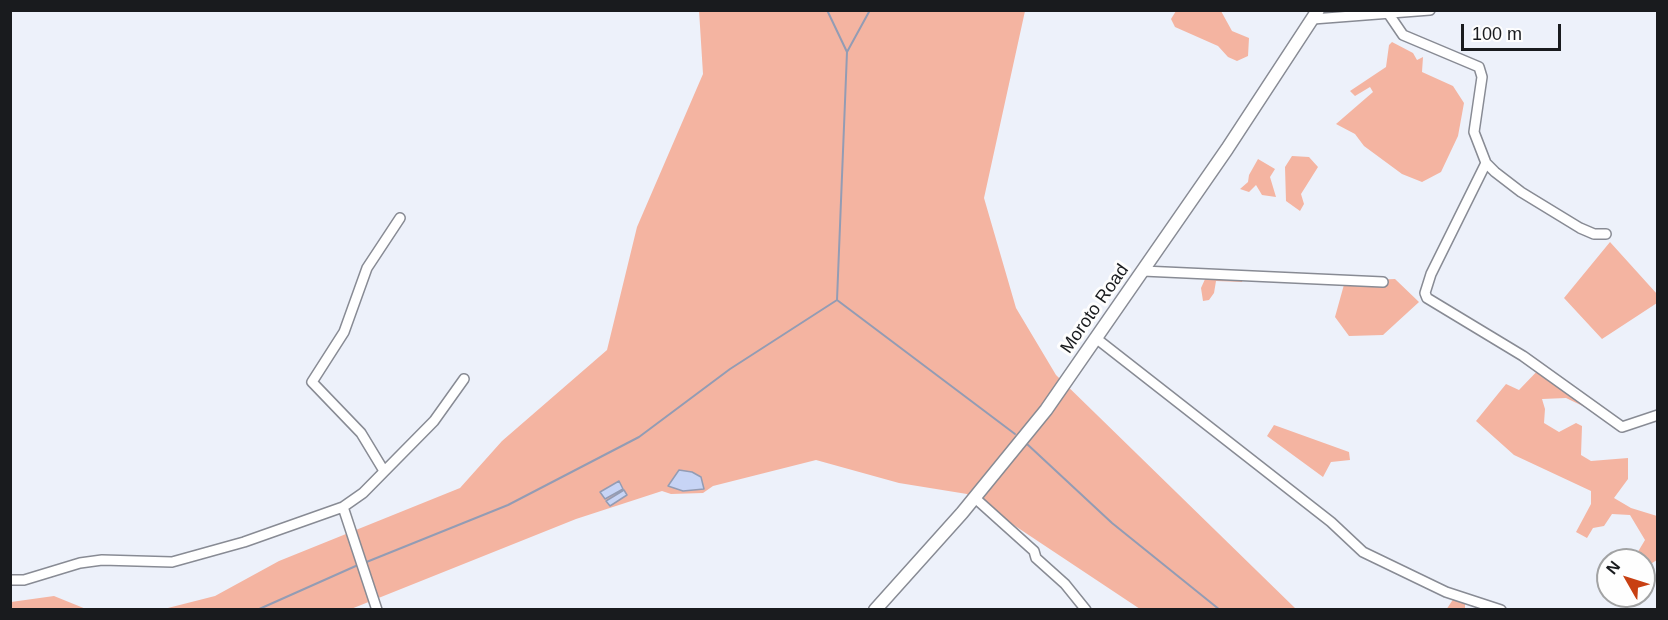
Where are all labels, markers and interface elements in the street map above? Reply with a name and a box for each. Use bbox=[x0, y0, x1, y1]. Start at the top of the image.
scale bar bbox=[1464, 12, 1564, 50]
text: 100 m bbox=[1472, 24, 1522, 44]
street label: Moroto Road bbox=[1056, 260, 1134, 358]
north arrow bbox=[1596, 548, 1656, 608]
text: N bbox=[1603, 558, 1623, 577]

